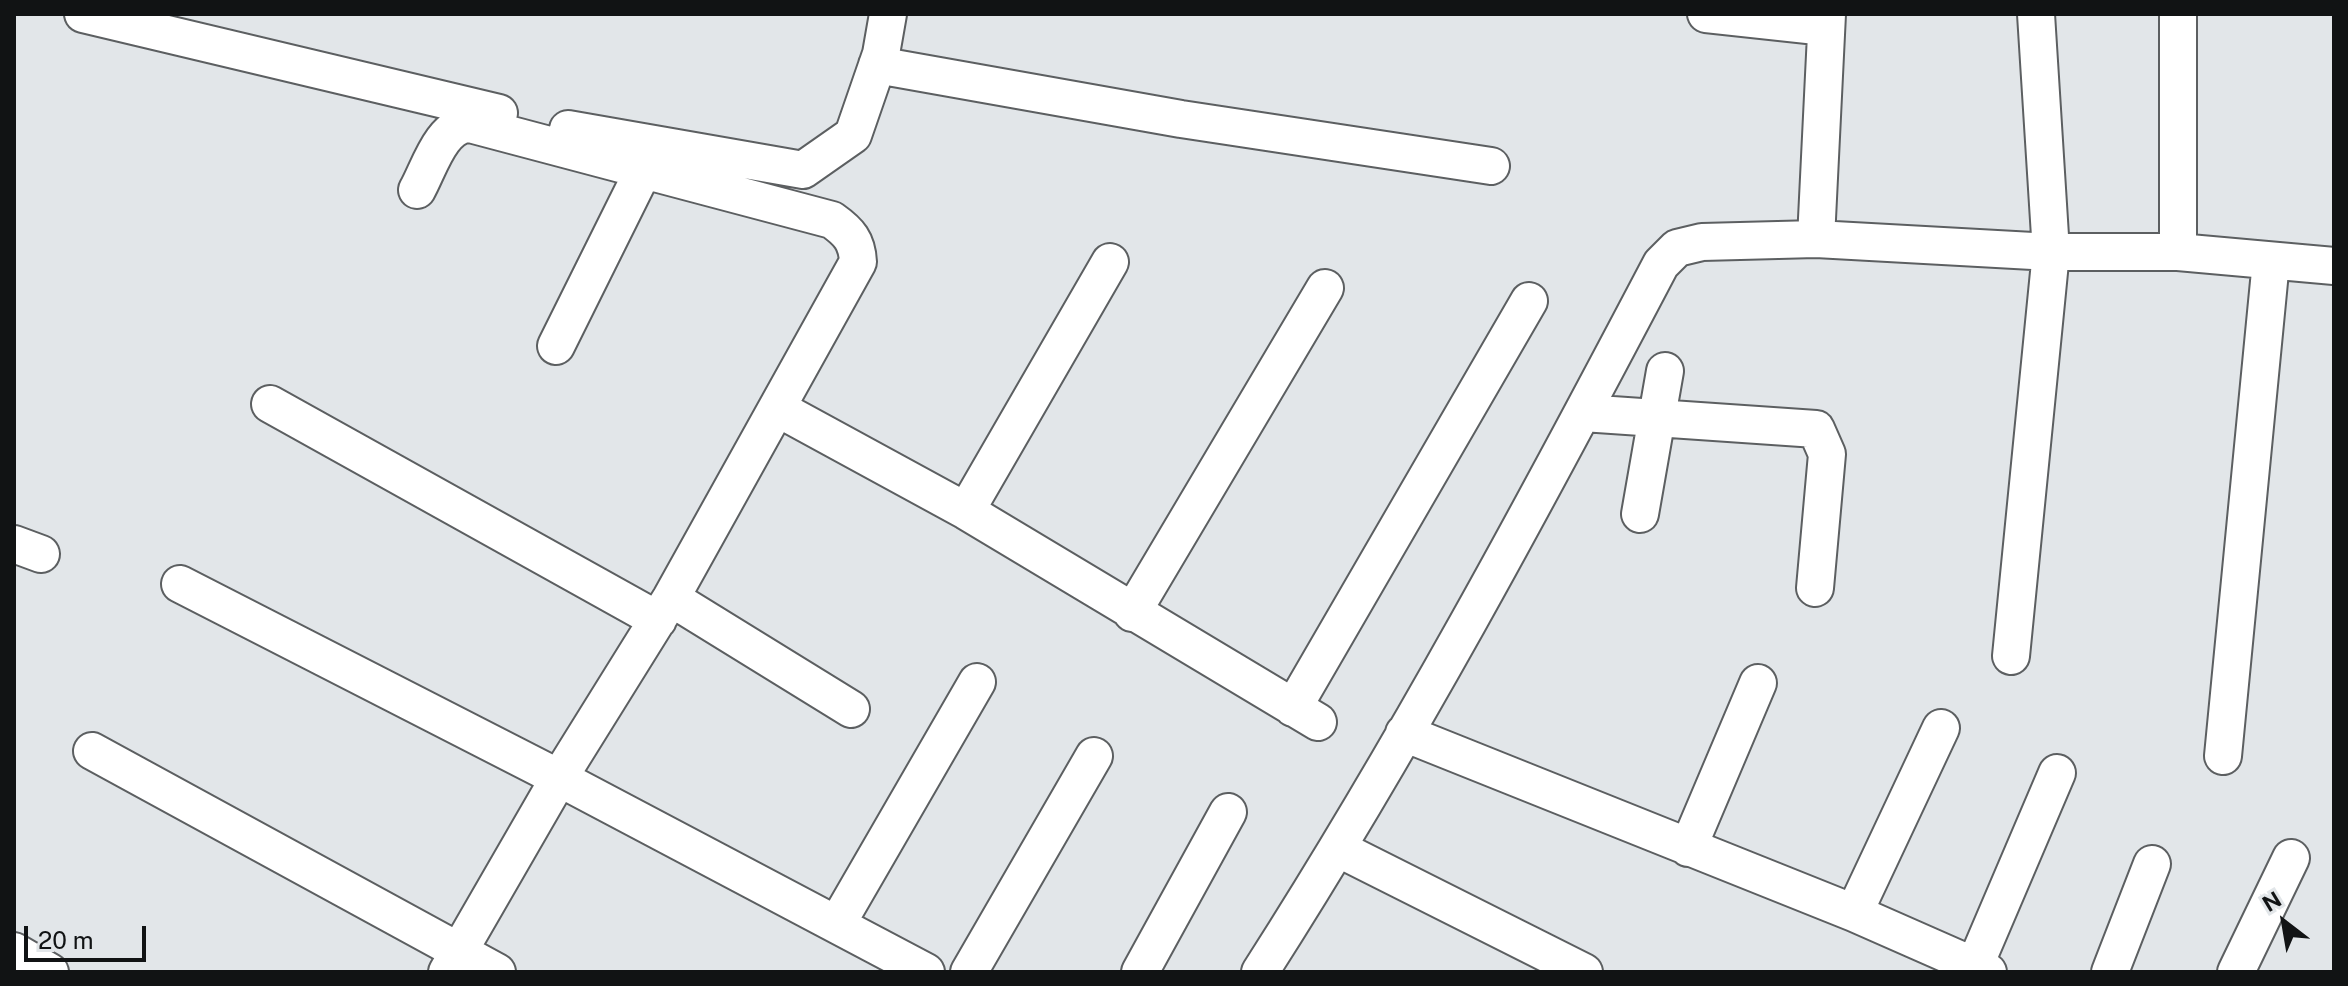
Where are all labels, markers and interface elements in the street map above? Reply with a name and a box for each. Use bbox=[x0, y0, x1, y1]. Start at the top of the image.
north arrow bbox=[2244, 882, 2324, 962]
text: N bbox=[2258, 886, 2286, 917]
scale bar bbox=[28, 910, 150, 960]
text: 20 m bbox=[38, 926, 94, 954]

